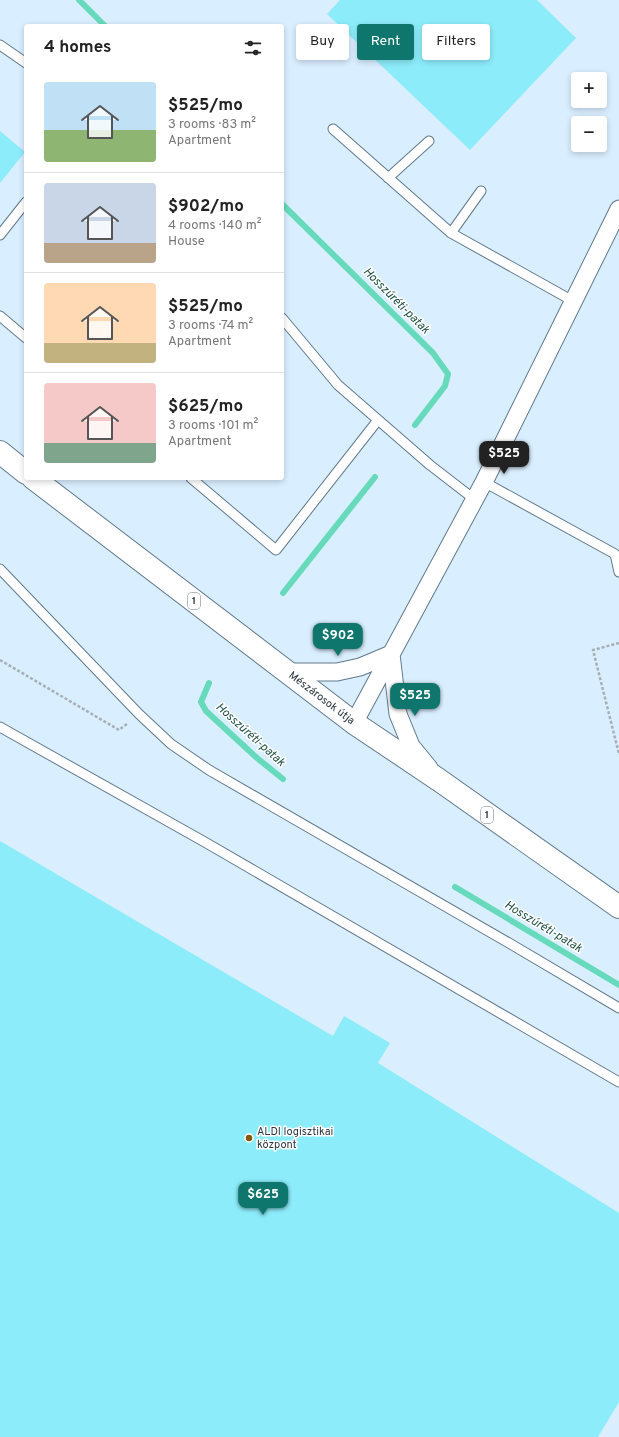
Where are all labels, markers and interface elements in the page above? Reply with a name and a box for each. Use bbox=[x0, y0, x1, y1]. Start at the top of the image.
chip: Buy bbox=[296, 24, 349, 60]
chip: Rent bbox=[357, 24, 414, 60]
chip: Filters bbox=[422, 24, 490, 60]
text: 4 homes bbox=[44, 37, 111, 59]
icon: filters bbox=[242, 37, 264, 59]
map controls bbox=[571, 72, 607, 152]
button: + bbox=[571, 72, 607, 108]
text: $525/mo bbox=[168, 95, 243, 117]
icon: home bbox=[76, 98, 124, 146]
button: − bbox=[571, 116, 607, 152]
text: 3 rooms · 83 m² bbox=[168, 117, 256, 133]
text: Apartment bbox=[168, 133, 231, 149]
text: $902/mo bbox=[168, 196, 244, 218]
icon: home bbox=[76, 199, 124, 247]
text: 4 rooms · 140 m² bbox=[168, 218, 262, 234]
text: House bbox=[168, 234, 205, 250]
water label: Hosszúréti-patak bbox=[359, 264, 434, 339]
text: $525/mo bbox=[168, 296, 243, 318]
icon: home bbox=[76, 299, 124, 347]
text: 3 rooms · 74 m² bbox=[168, 318, 253, 334]
text: Apartment bbox=[168, 334, 231, 350]
text: $625/mo bbox=[168, 396, 243, 418]
icon: home bbox=[76, 399, 124, 447]
text: 3 rooms · 101 m² bbox=[168, 418, 258, 434]
text: Apartment bbox=[168, 434, 231, 450]
pin: $525 bbox=[480, 441, 528, 475]
text: $525 bbox=[488, 446, 520, 462]
road number: 1 bbox=[188, 593, 200, 609]
pin: $902 bbox=[314, 623, 362, 657]
text: $902 bbox=[322, 628, 354, 644]
street label: Mészárosok útja bbox=[286, 668, 358, 728]
pin: $525 bbox=[391, 683, 439, 717]
text: $525 bbox=[399, 688, 431, 704]
water label: Hosszúréti-patak bbox=[212, 700, 289, 771]
road number: 1 bbox=[481, 807, 493, 823]
water label: Hosszúréti-patak bbox=[501, 897, 586, 957]
place label: ALDI logisztikai központ bbox=[257, 1125, 333, 1152]
marker: ALDI logisztikai központ bbox=[244, 1133, 254, 1143]
pin: $625 bbox=[239, 1182, 287, 1216]
text: $625 bbox=[247, 1187, 279, 1203]

